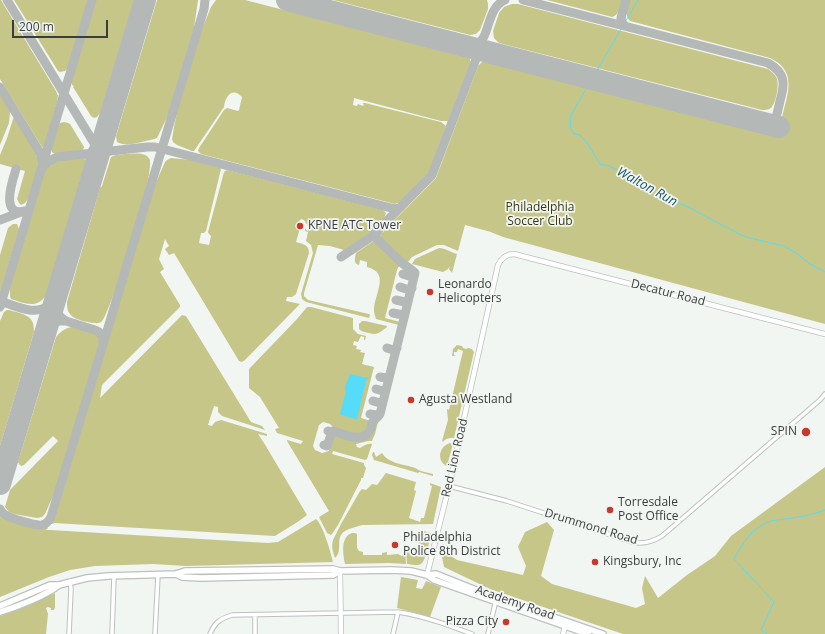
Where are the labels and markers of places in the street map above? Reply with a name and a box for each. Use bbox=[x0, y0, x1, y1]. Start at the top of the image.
place label: KPNE ATC Tower bbox=[308, 219, 401, 233]
marker: KPNE ATC Tower bbox=[295, 221, 305, 231]
place label: Leonardo Helicopters bbox=[438, 278, 502, 306]
marker: Leonardo Helicopters bbox=[425, 287, 435, 297]
place label: Agusta Westland bbox=[419, 393, 512, 407]
marker: Agusta Westland bbox=[406, 395, 416, 405]
place label: SPIN bbox=[771, 425, 797, 439]
marker: SPIN bbox=[800, 426, 812, 438]
place label: Torresdale Post Office bbox=[618, 496, 678, 524]
marker: Torresdale Post Office bbox=[605, 505, 615, 515]
place label: Philadelphia Police 8th District bbox=[403, 531, 500, 559]
marker: Philadelphia Police 8th District bbox=[390, 540, 400, 550]
place label: Kingsbury, Inc bbox=[603, 555, 681, 569]
marker: Kingsbury, Inc bbox=[590, 557, 600, 567]
place label: Pizza City bbox=[446, 615, 498, 629]
marker: Pizza City bbox=[501, 617, 511, 627]

